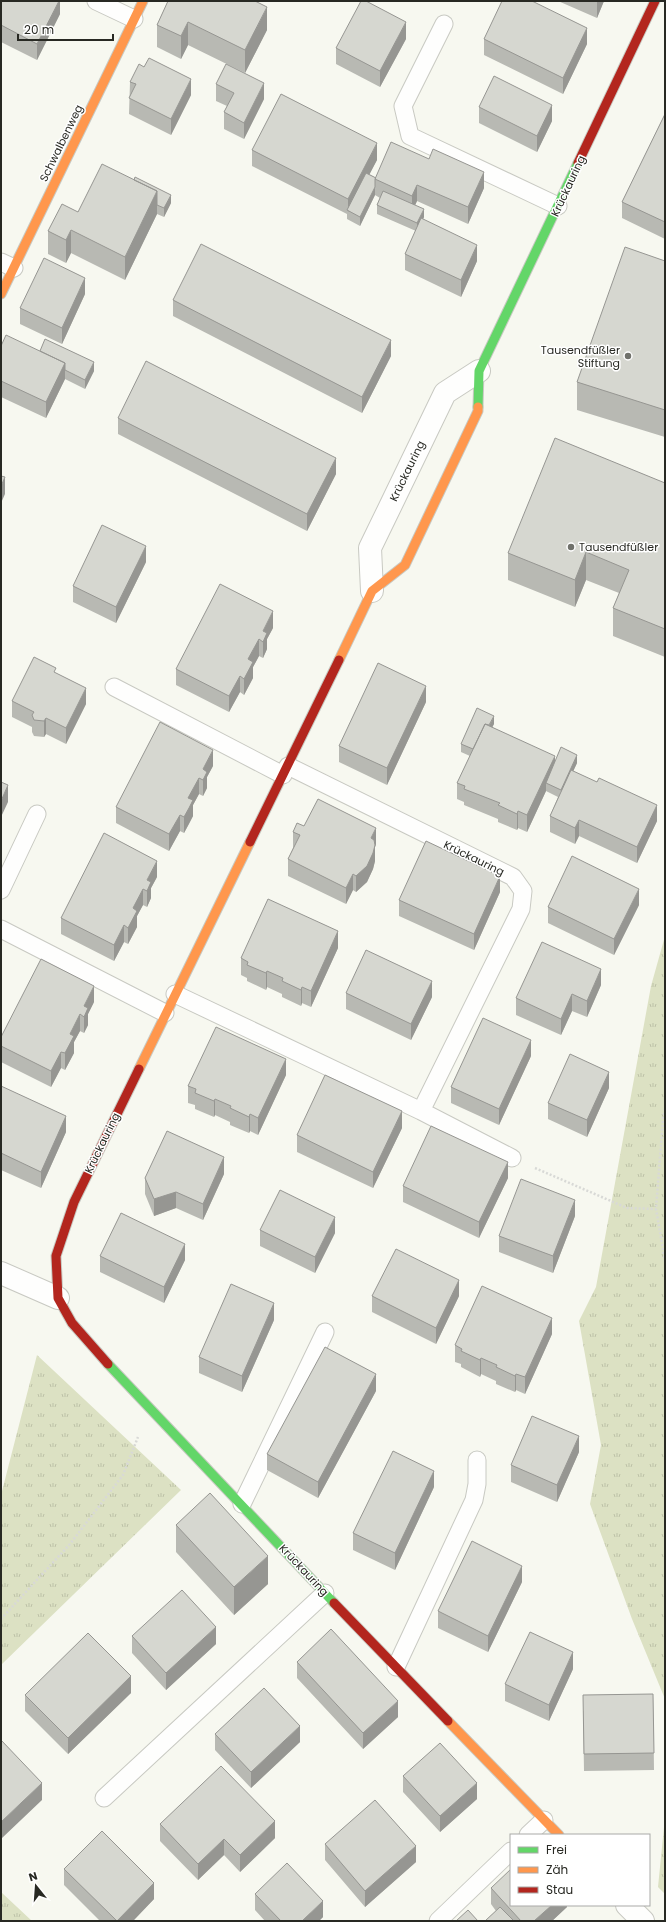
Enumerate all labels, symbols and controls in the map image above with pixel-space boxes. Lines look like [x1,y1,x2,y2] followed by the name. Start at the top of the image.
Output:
[18,16,113,42] scale bar
[24,21,54,38] text: 20 m
[35,102,87,184] street label: Schwalbenweg
[547,153,589,219] street label: Krückauring
[541,342,620,371] place label: Tausendfüßler Stiftung
[623,351,633,361] marker: Tausendfüßler Stiftung
[385,438,429,504] street label: Krückauring
[579,539,658,555] place label: Tausendfüßler
[566,542,576,552] marker: Tausendfüßler
[441,836,507,880] street label: Krückauring
[80,1110,124,1176] street label: Krückauring
[276,1540,332,1600] street label: Krückauring
[510,1834,650,1906] legend
[546,1841,567,1858] text: Frei
[546,1861,568,1878] text: Zäh
[16,1866,56,1906] north arrow
[27,1868,39,1885] text: N
[546,1881,573,1898] text: Stau

